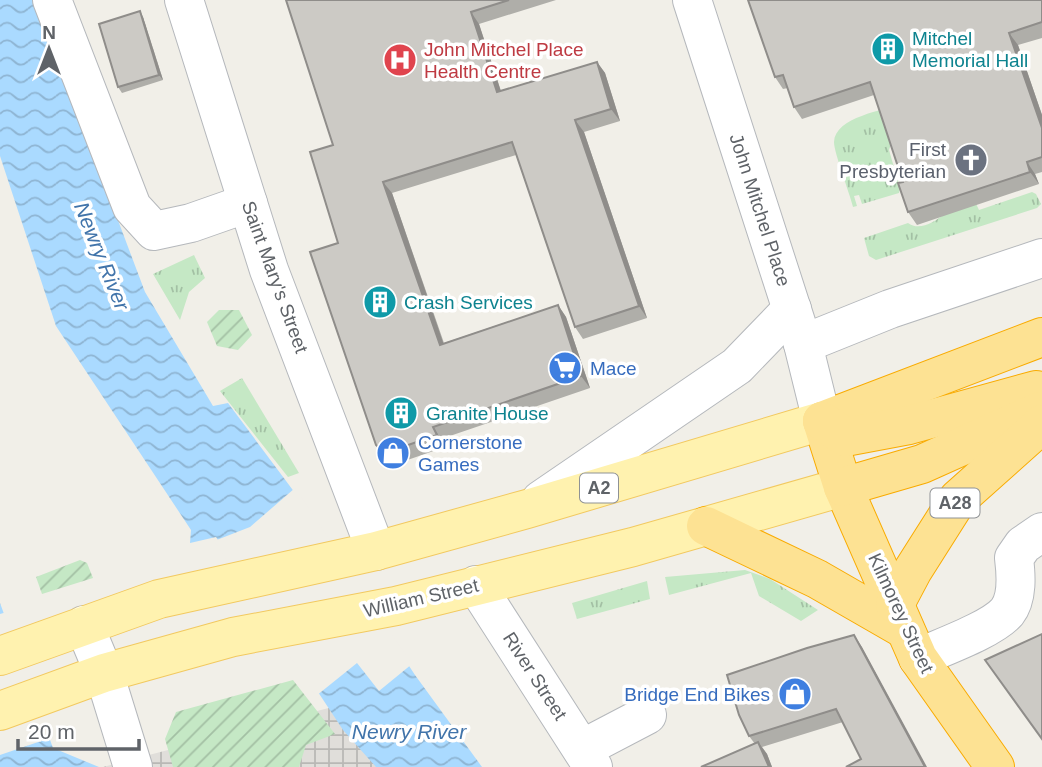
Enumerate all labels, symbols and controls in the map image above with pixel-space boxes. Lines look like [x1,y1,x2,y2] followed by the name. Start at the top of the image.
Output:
[14,14,84,84] north arrow
[42,22,56,43] text: N
[912,28,1028,71] place label: Mitchel Memorial Hall
[869,30,907,68] building icon: Mitchel Memorial Hall
[424,39,583,82] place label: John Mitchel Place Health Centre
[381,41,419,79] hospital icon: John Mitchel Place Health Centre
[725,131,795,289] street label: John Mitchel Place
[839,139,947,182] place label: First Presbyterian
[952,141,990,179] church icon: First Presbyterian
[238,198,312,356] street label: Saint Mary's Street
[70,199,134,314] water label: Newry River
[361,283,399,321] building icon: Crash Services
[404,292,533,313] place label: Crash Services
[546,349,584,387] supermarket icon: Mace
[590,358,636,379] place label: Mace
[382,394,420,432] building icon: Granite House
[426,403,549,424] place label: Granite House
[418,432,523,475] place label: Cornerstone Games
[374,434,412,472] shop icon: Cornerstone Games
[580,474,618,502] road number: A2
[930,489,979,518] road number: A28
[864,550,938,677] street label: Kilmorey Street
[362,574,481,621] street label: William Street
[499,628,572,724] street label: River Street
[776,675,814,713] shop icon: Bridge End Bikes
[624,684,770,705] place label: Bridge End Bikes
[18,708,138,752] scale bar
[28,720,75,743] text: 20 m
[352,720,467,743] water label: Newry River

